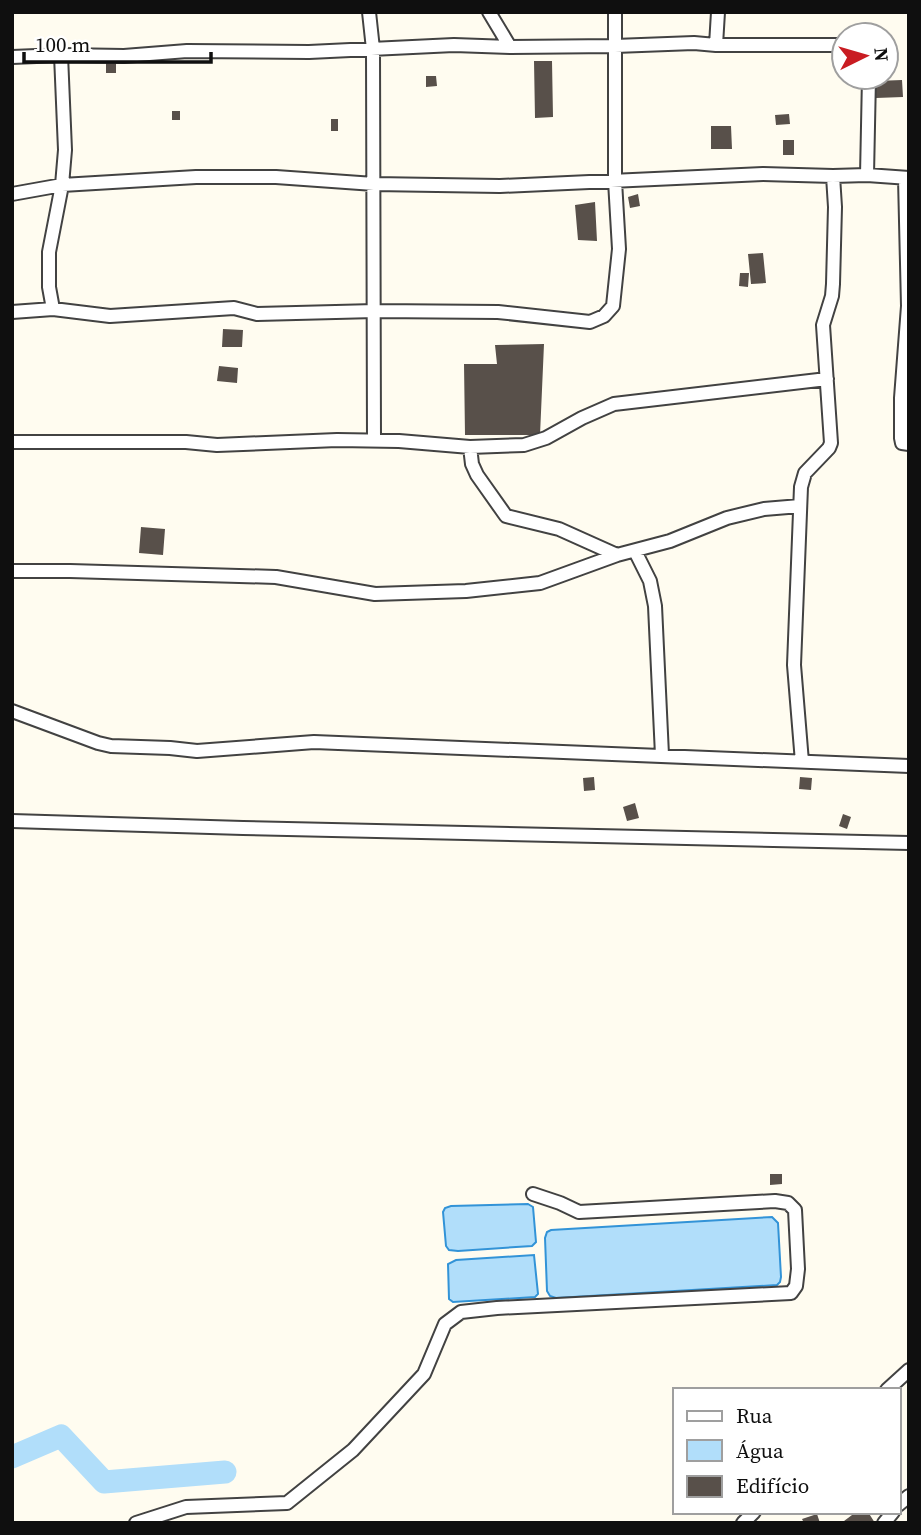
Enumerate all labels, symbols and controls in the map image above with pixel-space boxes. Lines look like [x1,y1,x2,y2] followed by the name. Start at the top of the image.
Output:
[24,21,212,65] scale bar
[830,21,900,91] north arrow
[35,30,90,59] text: 100 m
[868,46,896,63] text: N
[673,1388,900,1514] legend
[736,1401,773,1430] text: Rua
[736,1436,784,1465] text: Água
[736,1471,809,1500] text: Edifício

